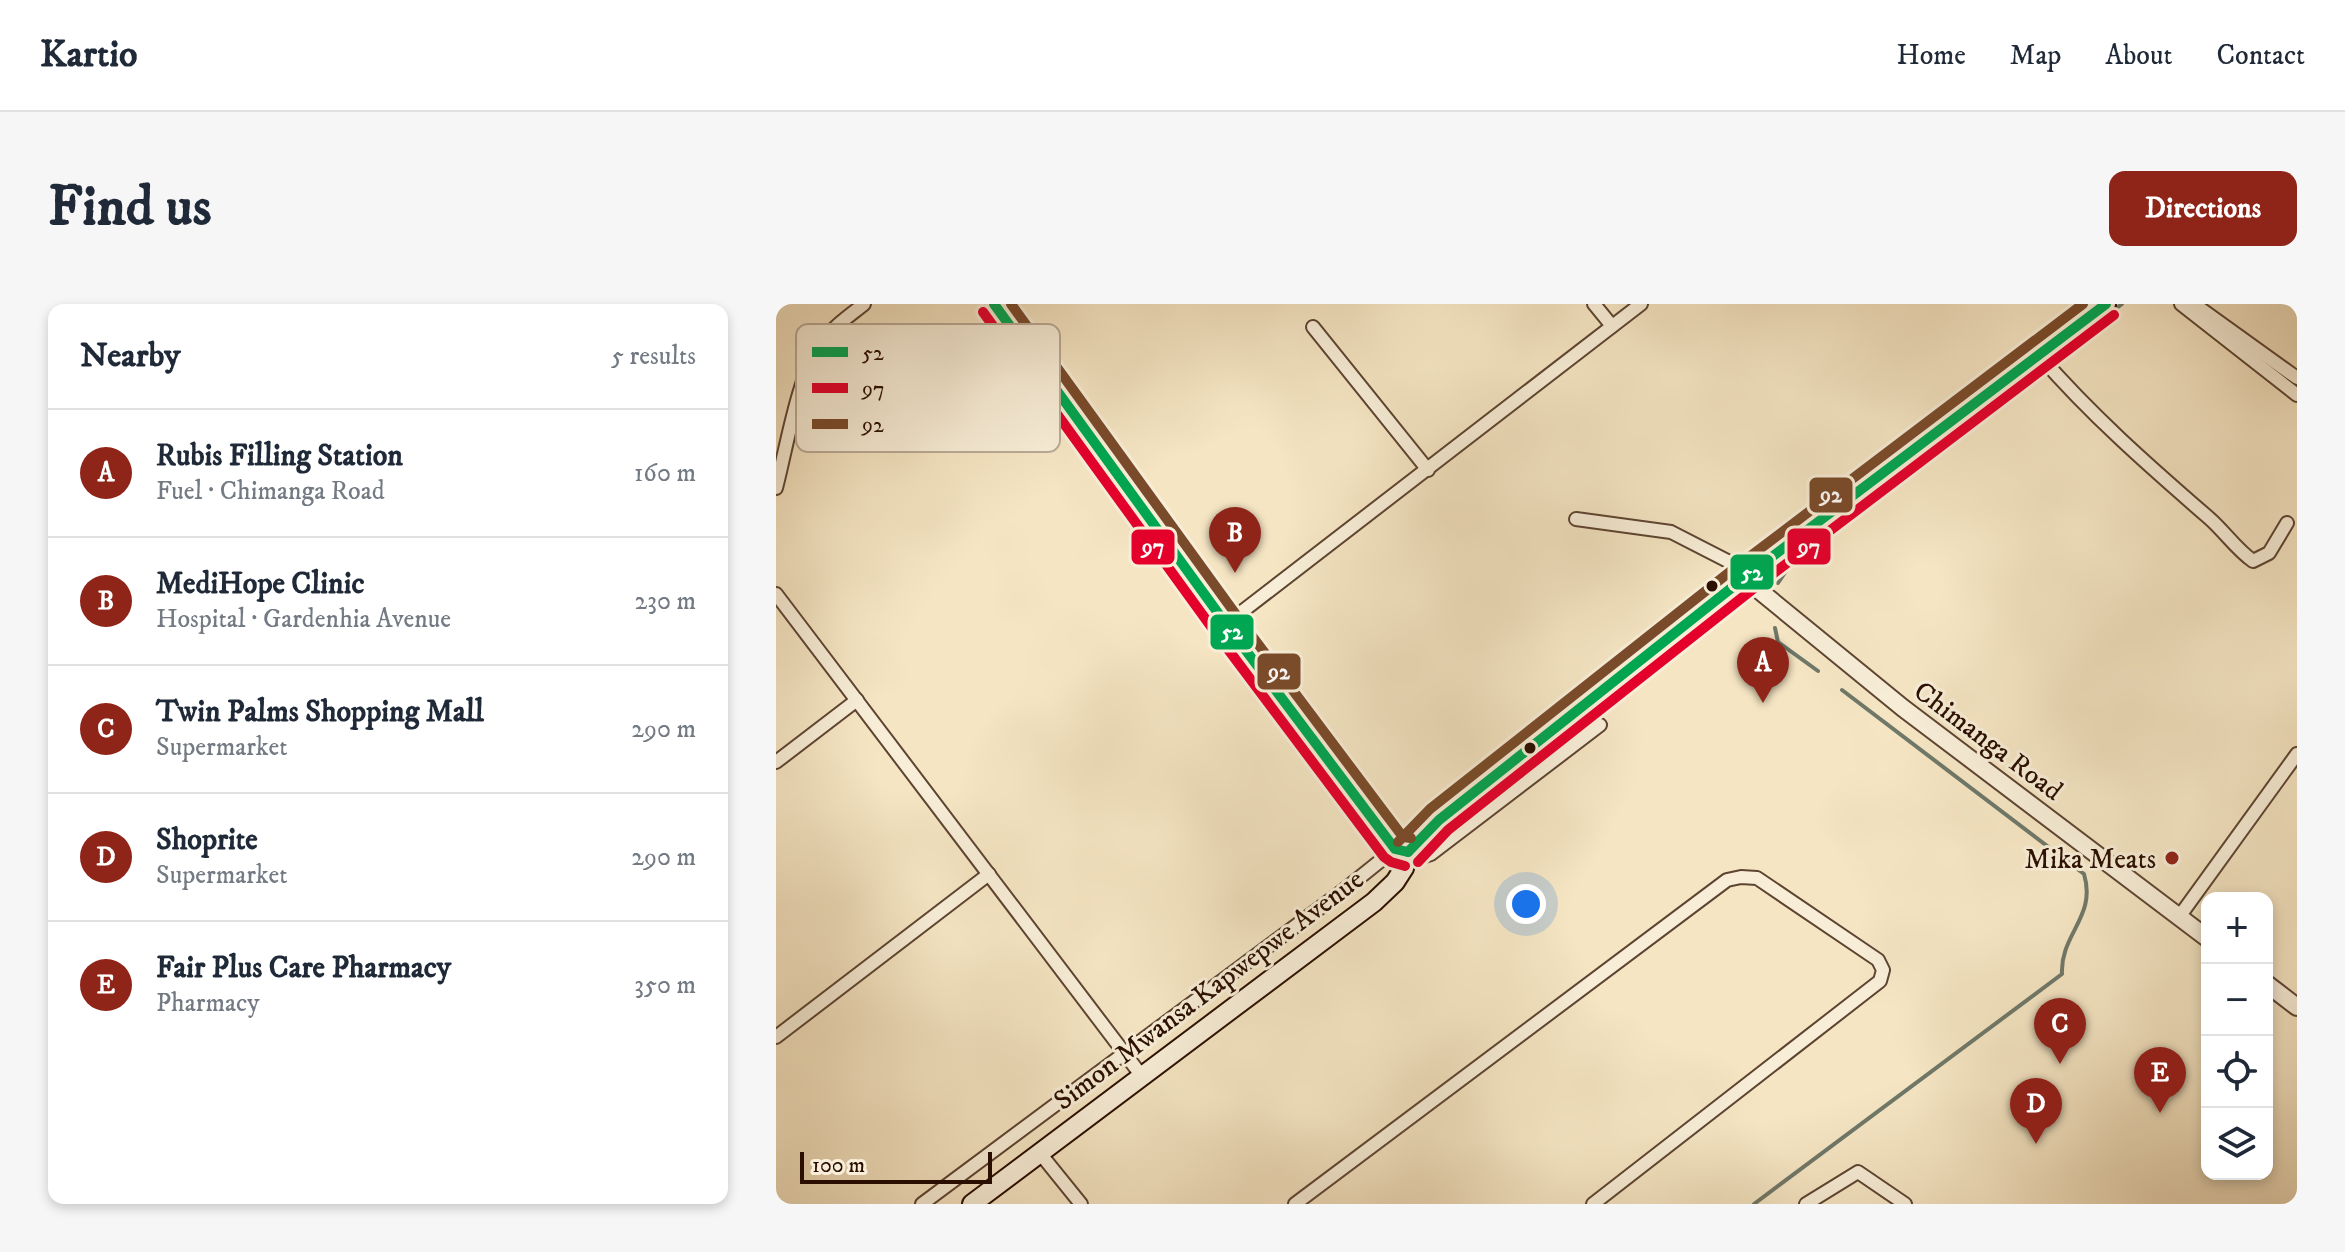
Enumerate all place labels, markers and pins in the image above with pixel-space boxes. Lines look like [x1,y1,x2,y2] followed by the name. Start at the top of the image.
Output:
[1209,507,1261,573] pin: B
[1704,578,1720,594] unlabelled marker
[1737,637,1789,703] pin: A
[1522,740,1538,756] unlabelled marker
[2024,842,2156,877] place label: Mika Meats
[2163,849,2181,867] marker: Mika Meats
[2034,998,2086,1064] pin: C
[2134,1047,2186,1113] pin: E
[2010,1078,2062,1144] pin: D

